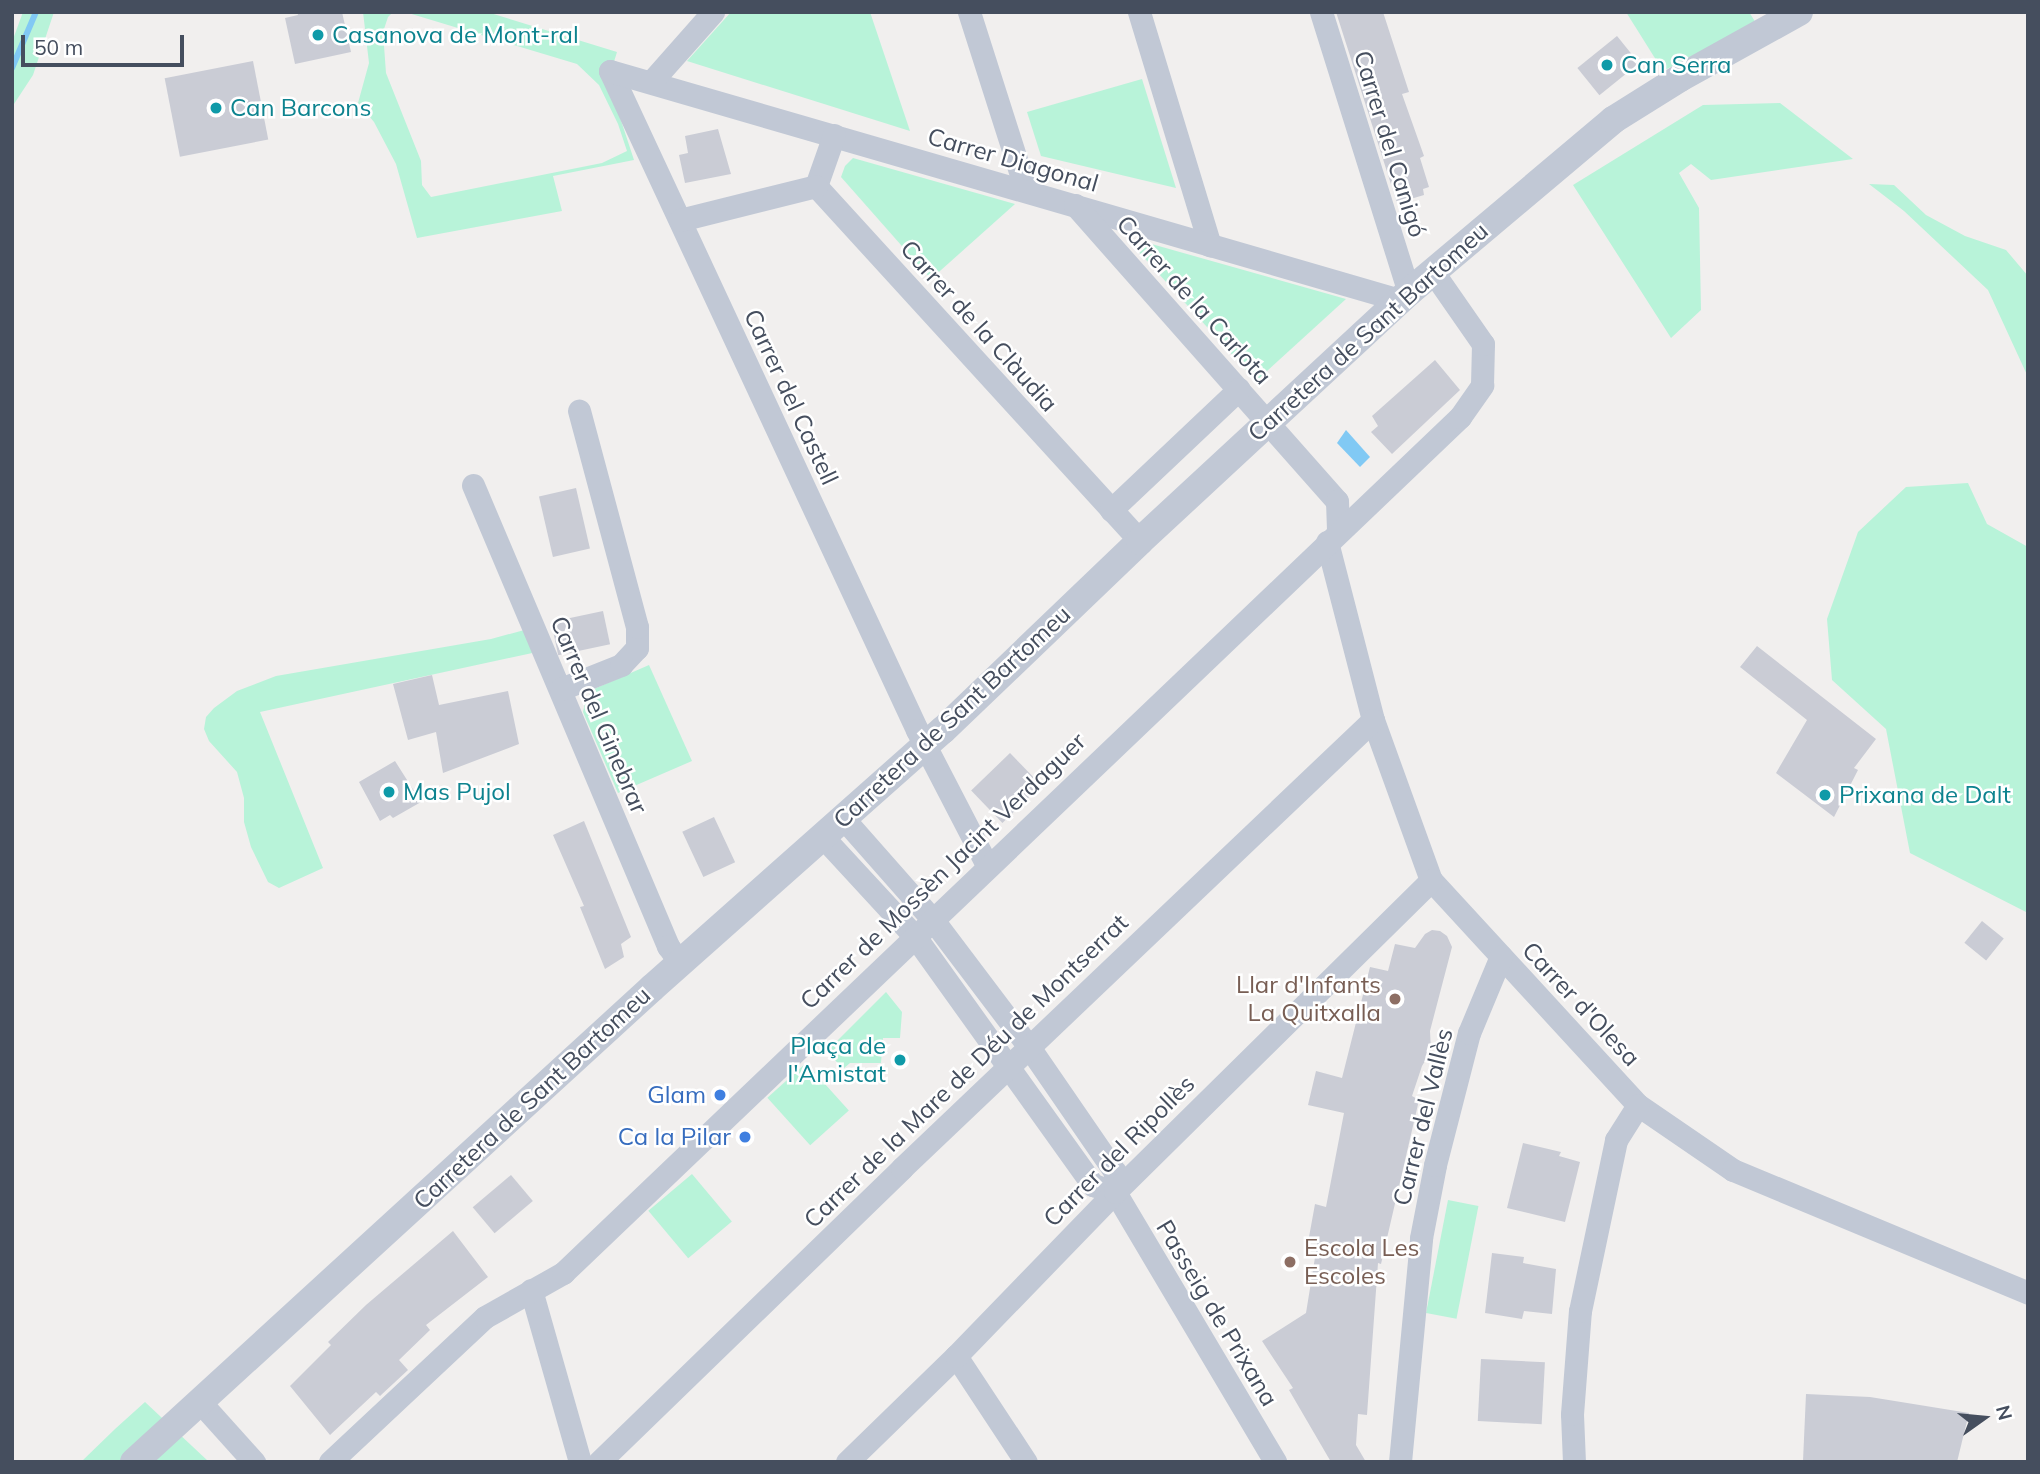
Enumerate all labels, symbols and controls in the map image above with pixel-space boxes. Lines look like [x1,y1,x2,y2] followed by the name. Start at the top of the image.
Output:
[24,21,187,65] scale bar
[332,21,579,49] place label: Casanova de Mont-ral
[310,27,326,43] marker: Casanova de Mont-ral
[34,34,83,60] text: 50 m
[1348,47,1432,241] street label: Carrer del Canigó
[1621,51,1731,79] place label: Can Serra
[1599,57,1615,73] marker: Can Serra
[230,94,371,122] place label: Can Barcons
[208,100,224,116] marker: Can Barcons
[924,122,1102,198] street label: Carrer Diagonal
[1111,210,1277,390] street label: Carrer de la Carlota
[1242,217,1494,447] street label: Carretera de Sant Bartomeu
[894,234,1064,418] street label: Carrer de la Clàudia
[738,305,844,489] street label: Carrer del Castell
[828,600,1076,834] street label: Carretera de Sant Bartomeu
[544,612,654,818] street label: Carrer del Ginebrar
[794,727,1092,1015] street label: Carrer de Mossèn Jacint Verdaguer
[403,778,511,806] place label: Mas Pujol
[1839,781,2011,809] place label: Prixana de Dalt
[381,784,397,800] marker: Mas Pujol
[1817,787,1833,803] marker: Prixana de Dalt
[798,908,1134,1234] street label: Carrer de la Mare de Déu de Montserrat
[1516,936,1646,1072] street label: Carrer d'Olesa
[1236,971,1381,1027] place label: Llar d'Infants La Quitxalla
[408,981,656,1215] street label: Carretera de Sant Bartomeu
[1387,991,1403,1007] marker: Llar d'Infants La Quitxalla
[1387,1026,1459,1208] street label: Carrer del Vallès
[788,1032,886,1088] place label: Plaça de l'Amistat
[892,1052,908,1068] marker: Plaça de l'Amistat
[1037,1069,1201,1233] street label: Carrer del Ripollès
[647,1081,706,1109] place label: Glam
[712,1087,728,1103] marker: Glam
[618,1123,731,1151] place label: Ca la Pilar
[737,1129,753,1145] marker: Ca la Pilar
[1150,1215,1284,1411] street label: Passeig de Prixana
[1304,1234,1419,1290] place label: Escola Les Escoles
[1282,1254,1298,1270] marker: Escola Les Escoles
[1949,1383,2019,1453] north arrow
[1991,1403,2018,1423] text: N

